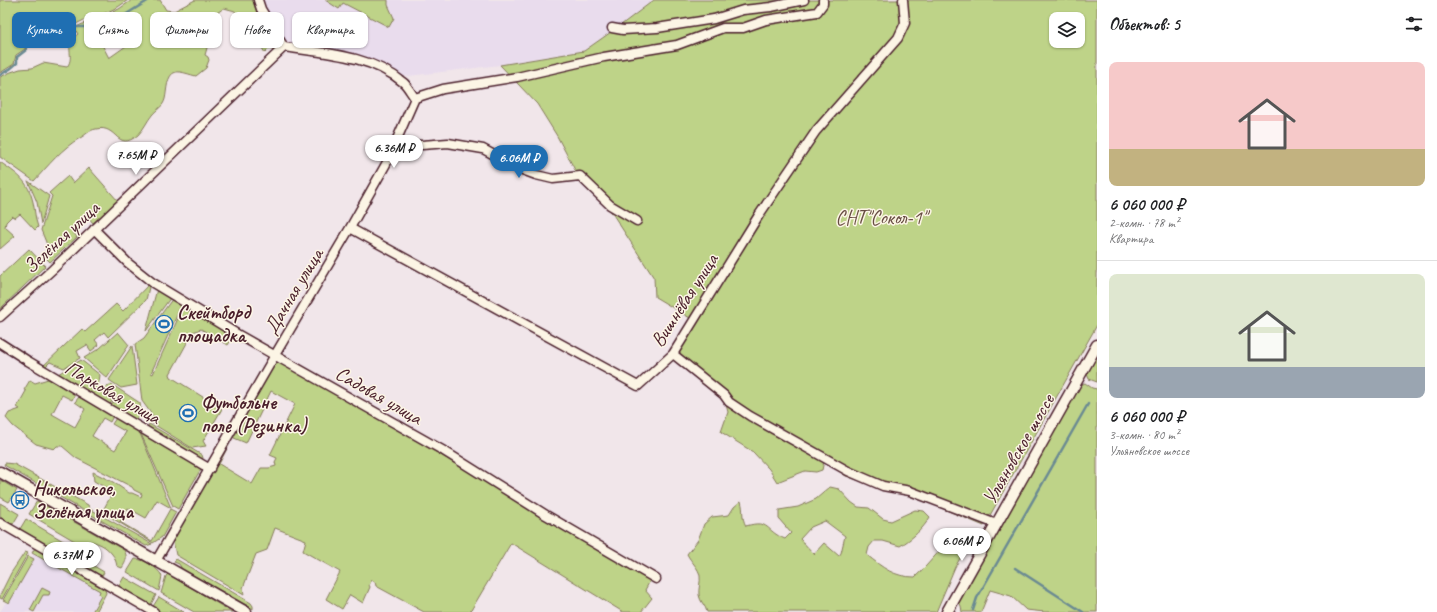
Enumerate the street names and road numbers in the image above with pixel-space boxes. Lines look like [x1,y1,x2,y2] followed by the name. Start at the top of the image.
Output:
[18,194,106,279] street label: Зелёная улица
[258,242,330,339] street label: Дачная улица
[645,247,725,352] street label: Вишнёвая улица
[60,355,166,431] street label: Парковая улица
[331,361,428,431] street label: Садовая улица
[977,388,1061,509] street label: Ульяновское шоссе

